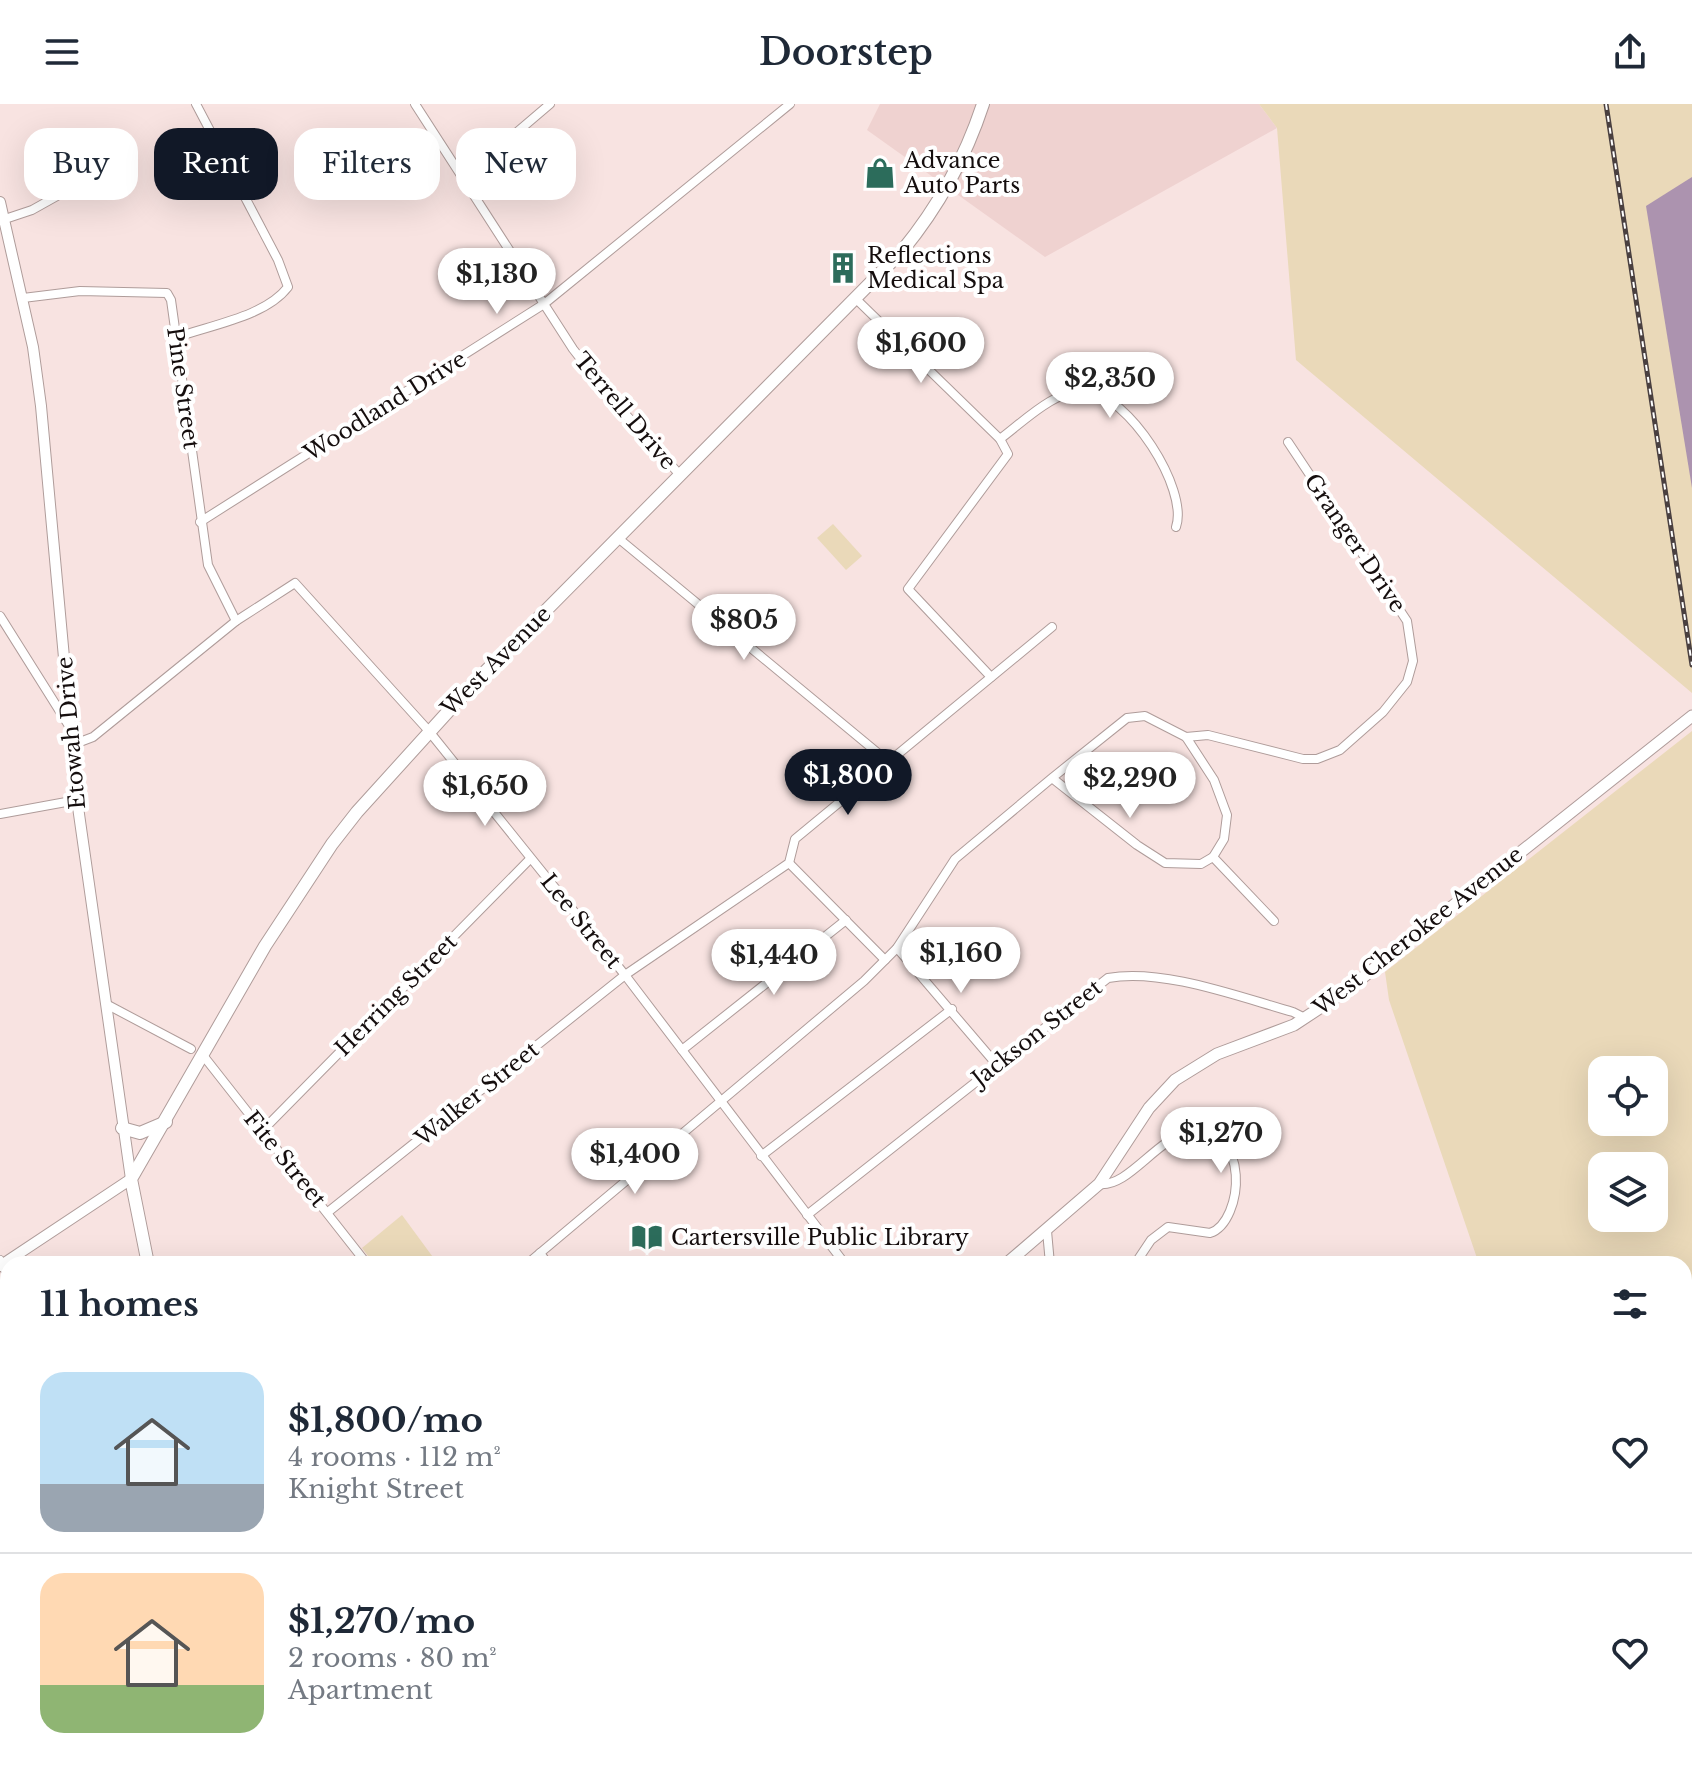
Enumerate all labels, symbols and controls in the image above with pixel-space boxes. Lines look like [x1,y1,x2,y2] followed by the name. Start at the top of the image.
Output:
[40,30,84,74] icon: menu
[759,30,933,75] text: Doorstep
[1608,30,1652,74] icon: share
[24,128,138,200] chip: Buy
[154,128,278,200] chip: Rent
[294,128,440,200] chip: Filters
[456,128,576,200] chip: New
[903,147,1020,199] place label: Advance Auto Parts
[863,156,897,190] shop icon: Advance Auto Parts
[867,242,1005,294] place label: Reflections Medical Spa
[432,248,562,316] pin: $1,130
[826,251,860,285] building icon: Reflections Medical Spa
[456,258,538,290] text: $1,130
[856,317,986,385] pin: $1,600
[161,325,205,451] street label: Pine Street
[875,327,967,359] text: $1,600
[298,345,471,467] street label: Woodland Drive
[568,347,682,475] street label: Terrell Drive
[1045,352,1175,420] pin: $2,350
[1064,362,1156,394] text: $2,350
[1299,468,1411,618] street label: Granger Drive
[697,594,791,662] pin: $805
[435,600,557,722] street label: West Avenue
[710,604,778,636] text: $805
[51,655,91,811] street label: Etowah Drive
[783,749,913,817] pin: $1,800
[1065,752,1195,820] pin: $2,290
[803,759,893,791] text: $1,800
[420,760,550,828] pin: $1,650
[1083,762,1177,794] text: $2,290
[441,770,529,802] text: $1,650
[1307,841,1528,1022] street label: West Cherokee Avenue
[535,868,628,974] street label: Lee Street
[896,927,1026,995] pin: $1,160
[329,928,463,1062] street label: Herring Street
[709,929,839,997] pin: $1,440
[919,937,1003,969] text: $1,160
[729,939,819,971] text: $1,440
[964,973,1108,1094] street label: Jackson Street
[409,1036,545,1153] street label: Walker Street
[1588,1056,1668,1232] map controls
[1588,1056,1668,1136] button: locate
[238,1106,332,1213] street label: Fite Street
[1156,1107,1286,1175] pin: $1,270
[1179,1117,1263,1149] text: $1,270
[570,1128,700,1196] pin: $1,400
[589,1138,681,1170] text: $1,400
[1588,1152,1668,1232] button: layers
[630,1220,664,1254] library icon: Cartersville Public Library
[671,1224,969,1251] place label: Cartersville Public Library
[1608,1282,1652,1326] icon: filters
[40,1283,199,1325] text: 11 homes
[288,1399,483,1441] text: $1,800/mo
[104,1404,200,1500] icon: home
[1608,1430,1652,1474] icon: heart
[288,1441,501,1473] text: 4 rooms · 112 m²
[288,1473,464,1505] text: Knight Street
[288,1600,475,1642] text: $1,270/mo
[104,1605,200,1701] icon: home
[1608,1631,1652,1675] icon: heart
[288,1642,497,1674] text: 2 rooms · 80 m²
[288,1674,433,1706] text: Apartment

